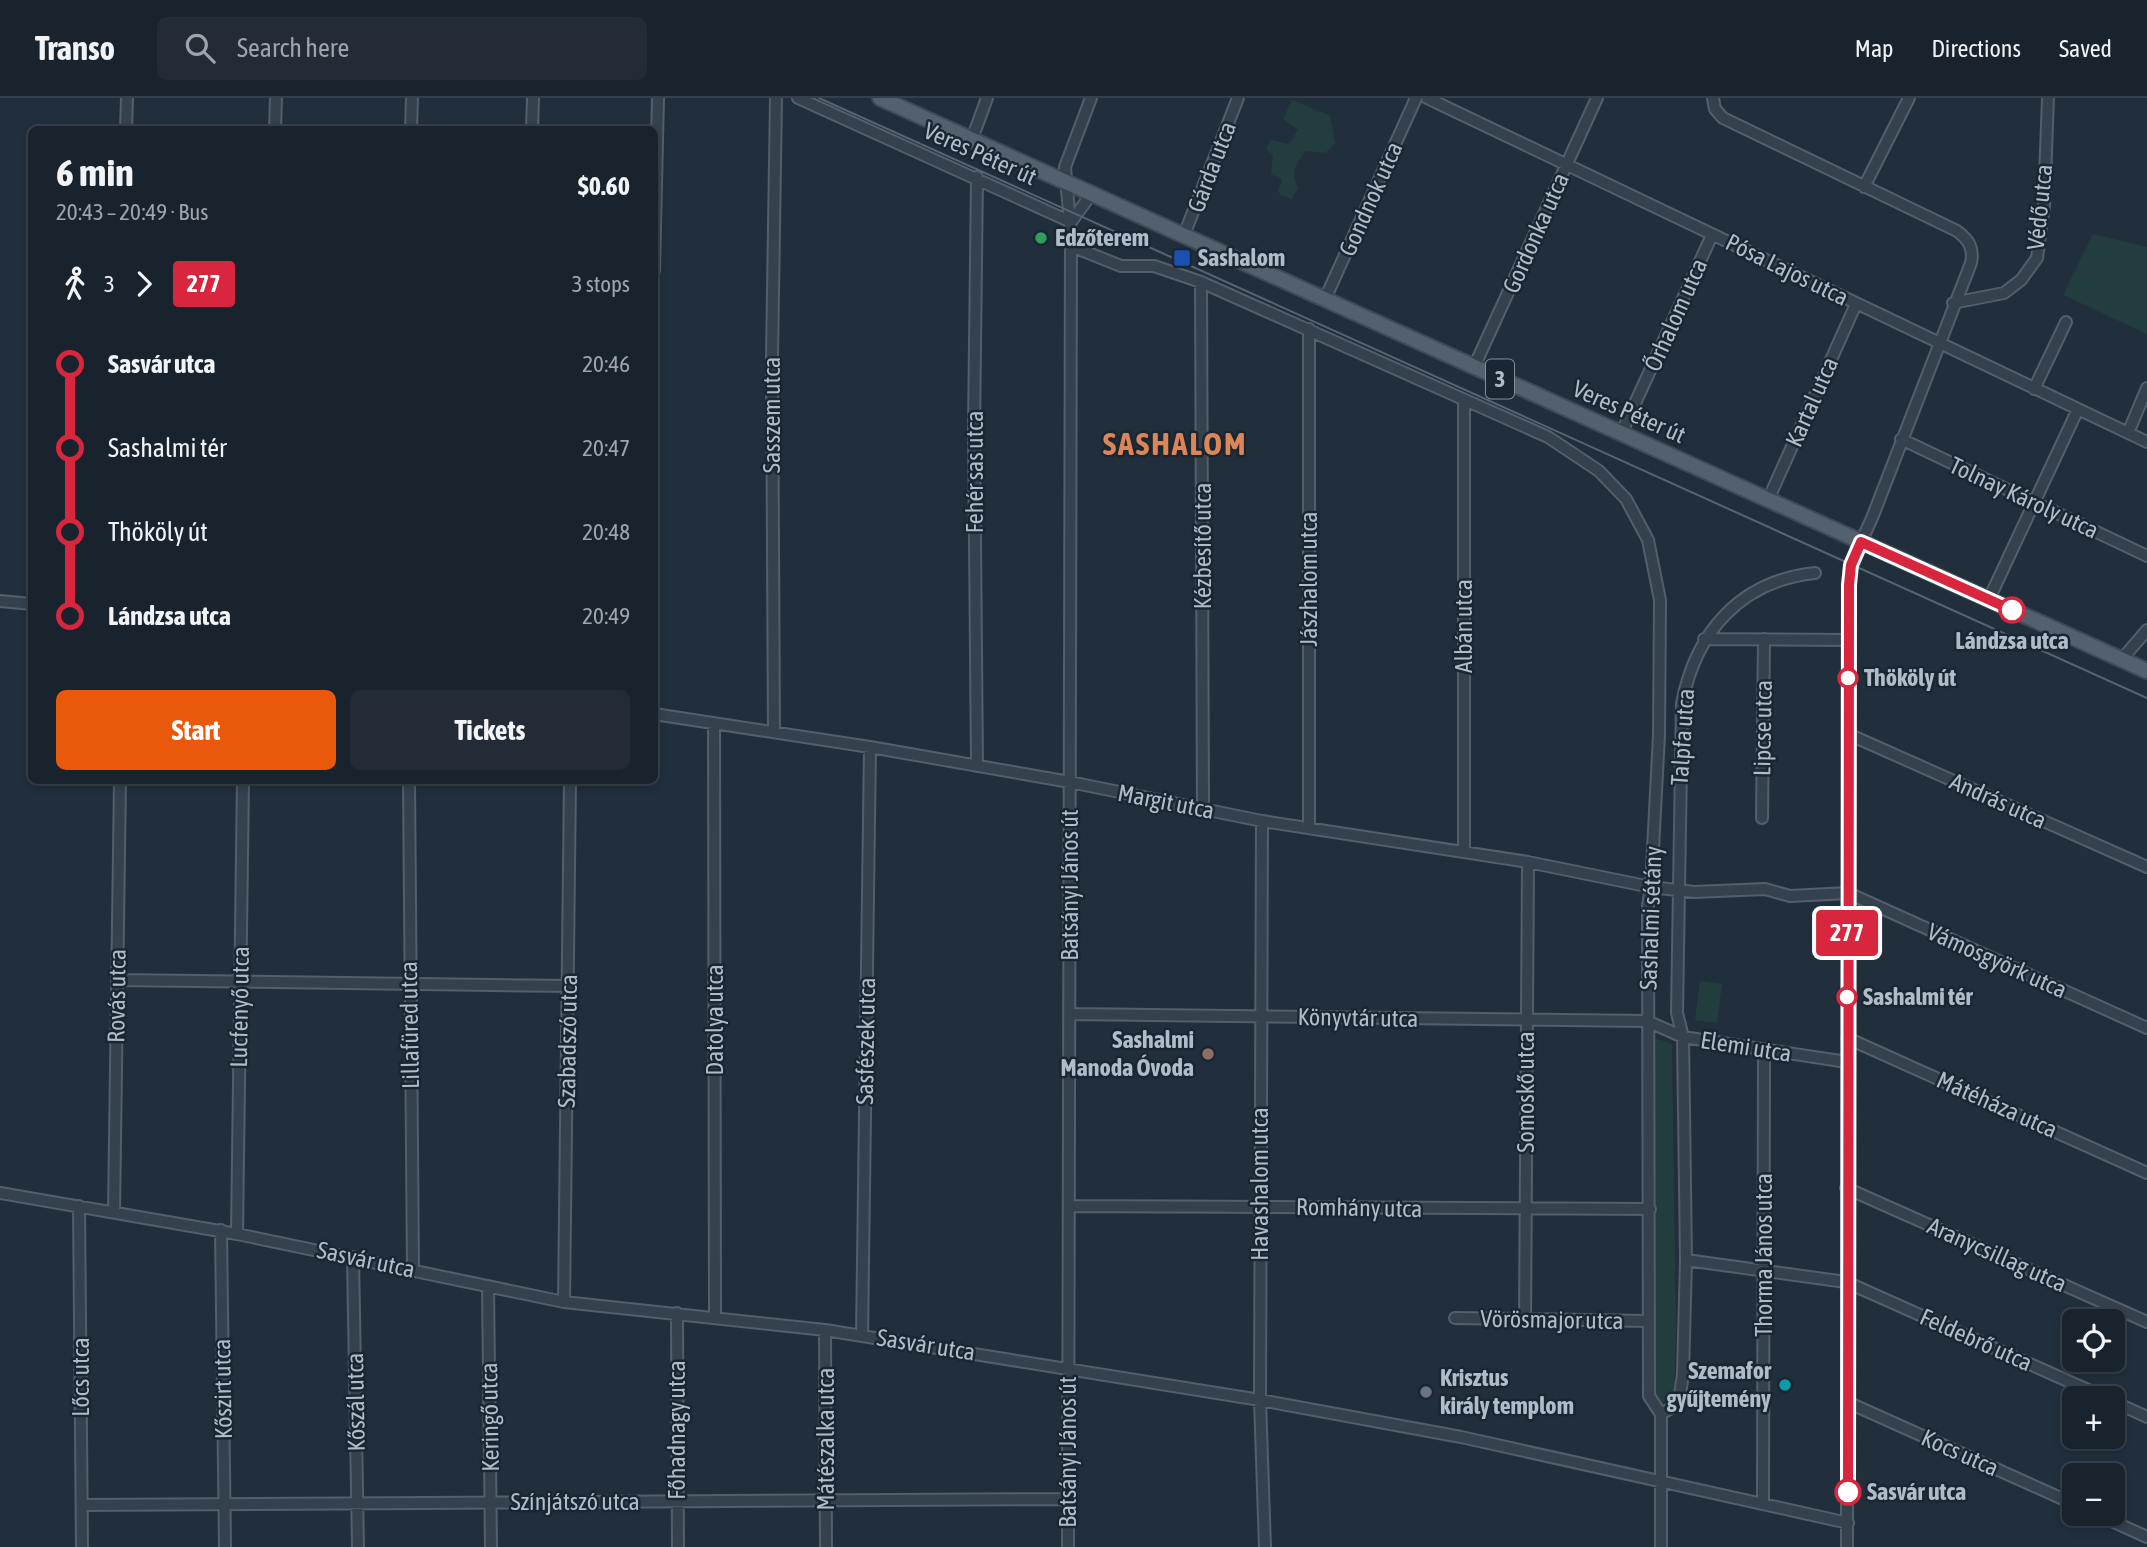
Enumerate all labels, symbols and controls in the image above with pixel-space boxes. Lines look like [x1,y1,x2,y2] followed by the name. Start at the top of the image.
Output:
[157,17,647,80] search box
[35,29,115,67] text: Transo
[181,29,219,67] icon: search
[237,33,349,63] text: Search here
[1855,35,1893,62] text: Map
[1931,35,2021,62] text: Directions
[2059,35,2112,62] text: Saved
[920,117,1041,190] street label: Veres Péter út
[1182,118,1241,216] street label: Gárda utca
[1333,138,1408,260] street label: Gondnok utca
[56,151,134,194] text: 6 min
[2022,163,2057,251] street label: Védő utca
[1497,169,1574,297] street label: Gordonka utca
[578,171,630,201] text: $0.60
[56,199,208,225] text: 20:43 – 20:49 · Bus
[1055,224,1149,251] place label: Edzőterem
[1722,228,1853,311] street label: Pósa Lajos utca
[1033,230,1049,246] marker: Edzőterem
[1198,244,1285,271] place label: Sashalom
[1172,248,1192,268] marker: Sashalom
[1639,254,1712,375] street label: Őrhalom utca
[56,265,94,303] icon: walk
[125,265,163,303] icon: forward
[187,270,221,297] text: 277
[104,271,115,297] text: 3
[572,271,630,297] text: 3 stops
[108,349,215,379] text: Sasvár utca
[582,351,630,377] text: 20:46
[1780,353,1843,451] street label: Kartal utca
[758,357,785,473] street label: Sasszem utca
[1486,360,1514,398] road number: 3
[1569,375,1690,448] street label: Veres Péter út
[961,411,988,533] street label: Fehér sas utca
[1103,425,1247,462] district label: SASHALOM
[108,433,227,463] text: Sashalmi tér
[582,435,630,461] text: 20:47
[1945,451,2103,544] street label: Tolnay Károly utca
[1189,483,1216,609] street label: Kézbesítő utca
[1295,511,1322,647] street label: Jászhalom utca
[108,517,208,547] text: Thököly út
[582,519,630,545] text: 20:48
[1450,579,1477,673] street label: Albán utca
[1999,597,2025,623] marker: Lándzsa utca
[108,601,231,631] text: Lándzsa utca
[582,603,630,629] text: 20:49
[1955,627,2069,654] place label: Lándzsa utca
[1864,664,1956,691] place label: Thököly út
[1838,668,1858,688] marker: Thököly út
[1748,680,1777,776] street label: Lipcse utca
[1666,688,1699,786] street label: Talpfa utca
[56,690,336,770] button: Start
[350,690,630,770] button: Tickets
[1946,767,2051,834] street label: András utca
[1115,779,1217,824] street label: Margit utca
[1056,809,1083,961] street label: Batsányi János út
[1634,845,1667,990] street label: Sashalmi sétány
[1807,910,1887,956] line badge: 277
[1923,918,2071,1003] street label: Vámosgyörk utca
[1830,919,1864,946] text: 277
[225,946,254,1068] street label: Lucfenyő utca
[102,949,131,1043] street label: Rovás utca
[395,961,424,1089] street label: Lillafüred utca
[701,964,728,1076] street label: Datolya utca
[553,974,582,1108] street label: Szabadszó utca
[851,977,880,1105] street label: Sasfészek utca
[1863,983,1974,1010] place label: Sashalmi tér
[1837,987,1857,1007] marker: Sashalmi tér
[1297,1003,1419,1032] street label: Könyvtár utca
[1061,1026,1194,1081] place label: Sashalmi Manoda Óvoda
[1699,1026,1793,1067] street label: Elemi utca
[1512,1031,1539,1153] street label: Somoskő utca
[1200,1046,1216,1062] marker: Sashalmi Manoda Óvoda
[1933,1066,2062,1143] street label: Mátéháza utca
[1246,1107,1273,1261] street label: Havashalom utca
[1750,1173,1777,1337] street label: Thorma János utca
[1296,1193,1422,1222] street label: Romhány utca
[1923,1212,2071,1297] street label: Aranycsillag utca
[315,1236,417,1283] street label: Sasvár utca
[1916,1303,2036,1376] street label: Feldebrő utca
[1480,1305,1624,1334] street label: Vörösmajor utca
[2062,1309,2125,1526] map controls
[2062,1309,2125,1372] button: locate
[875,1323,977,1366] street label: Sasvár utca
[67,1337,94,1417] street label: Lőcs utca
[208,1339,237,1440] street label: Kőszirt utca
[341,1352,370,1452] street label: Kőszál utca
[1666,1357,1772,1412] place label: Szemafor gyűjtemény
[663,1360,690,1500] street label: Főhadnagy utca
[475,1362,504,1472] street label: Keringő utca
[1440,1364,1574,1419] place label: Krisztus király templom
[812,1368,839,1510] street label: Mátészalka utca
[1054,1376,1081,1528] street label: Batsányi János út
[1777,1377,1793,1393] marker: Szemafor gyűjtemény
[1418,1384,1434,1400] marker: Krisztus király templom
[2062,1386,2125,1449] button: +
[1917,1424,2003,1481] street label: Kocs utca
[2062,1463,2125,1526] button: −
[1867,1478,1966,1505] place label: Sasvár utca
[1835,1479,1861,1505] marker: Sasvár utca
[510,1488,640,1515] street label: Színjátszó utca

